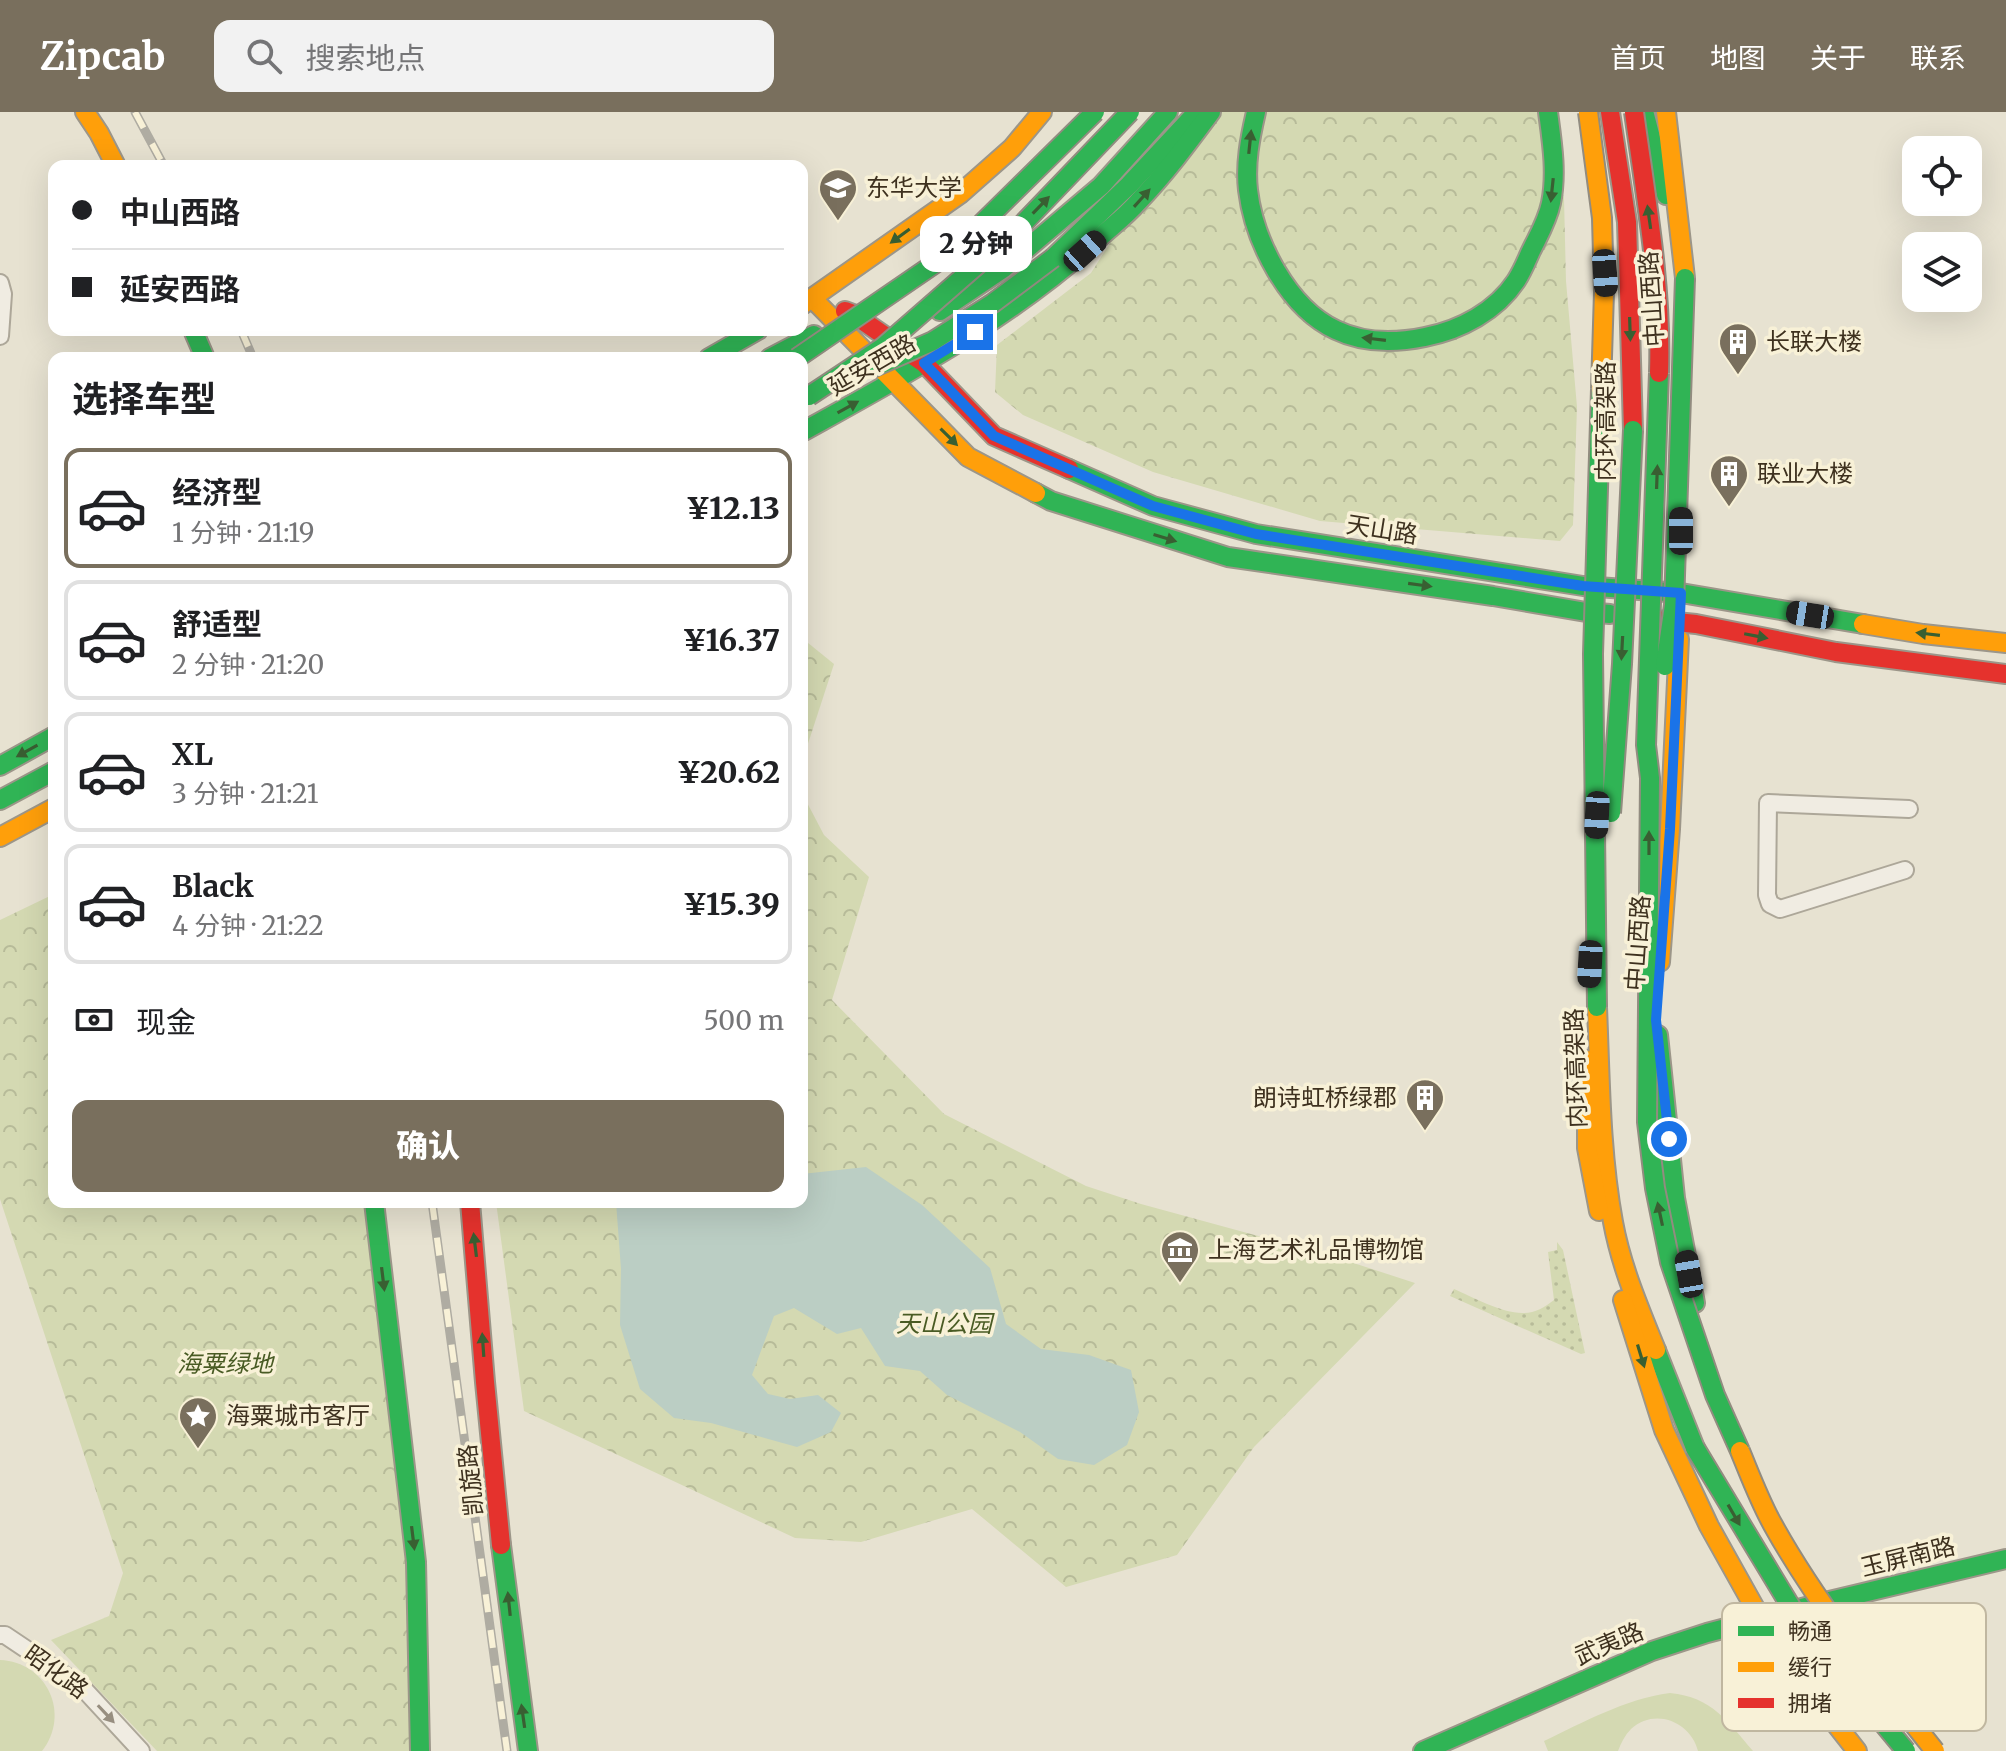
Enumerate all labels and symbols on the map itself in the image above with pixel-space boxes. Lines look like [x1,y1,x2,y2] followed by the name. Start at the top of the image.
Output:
[1243,130,1256,155] one-way arrow
[817,167,859,222] school or university icon: 东华大学
[866,172,962,203] place label: 东华大学
[1545,178,1558,203] one-way arrow
[1132,189,1150,208] one-way arrow
[1031,196,1050,215] one-way arrow
[1642,204,1655,229] one-way arrow
[919,216,1031,272] callout: 2 分钟
[1059,226,1111,276] car
[890,228,910,244] one-way arrow
[1591,248,1619,298] car
[1633,250,1670,348] street label: 中山西路
[957,314,993,350] route end
[1623,317,1636,342] one-way arrow
[1717,321,1759,376] building icon: 长联大楼
[1766,326,1862,357] place label: 长联大楼
[822,327,921,402] street label: 延安西路
[1362,333,1387,346] one-way arrow
[1590,361,1621,481] street label: 内环高架路
[836,400,859,414] one-way arrow
[939,427,957,446] one-way arrow
[1708,453,1750,508] building icon: 联业大楼
[1757,458,1853,489] place label: 联业大楼
[1650,464,1663,489] one-way arrow
[1669,507,1693,555] car
[1344,509,1420,550] street label: 天山路
[1154,532,1178,544] one-way arrow
[1408,579,1433,592] one-way arrow
[1784,599,1836,631] car
[1916,628,1941,641] one-way arrow
[1744,630,1769,643] one-way arrow
[1616,636,1629,661] one-way arrow
[16,744,38,758] one-way arrow
[1584,790,1610,840] car
[1643,830,1656,855] one-way arrow
[1619,894,1656,992] street label: 中山西路
[1577,939,1603,989] car
[1558,1008,1593,1129] street label: 内环高架路
[1404,1077,1446,1132] building icon: 朗诗虹桥绿郡
[1253,1082,1397,1113] place label: 朗诗虹桥绿郡
[1651,1121,1687,1157] route start
[1653,1202,1666,1227] one-way arrow
[1159,1229,1201,1284] museum icon: 上海艺术礼品博物馆
[468,1232,481,1257] one-way arrow
[1208,1234,1424,1265] place label: 上海艺术礼品博物馆
[1673,1248,1705,1300] car
[376,1267,389,1292] one-way arrow
[896,1308,995,1339] park label: 天山公园
[476,1332,489,1357] one-way arrow
[1635,1344,1648,1368] one-way arrow
[177,1348,276,1379] park label: 海粟绿地
[177,1395,219,1450] place icon: 海粟城市客厅
[226,1400,370,1431] place label: 海粟城市客厅
[451,1443,490,1517] street label: 凯旋路
[1727,1504,1741,1527] one-way arrow
[407,1526,420,1551] one-way arrow
[1858,1530,1958,1583] street label: 玉屏南路
[502,1591,515,1616] one-way arrow
[1722,1603,1986,1731] legend
[1570,1615,1648,1672] street label: 武夷路
[1788,1617,1832,1645] text: 畅通
[18,1638,95,1705] street label: 昭化路
[1788,1653,1832,1681] text: 缓行
[1788,1689,1832,1717] text: 拥堵
[516,1703,529,1728] one-way arrow
[97,1704,115,1723] one-way arrow

